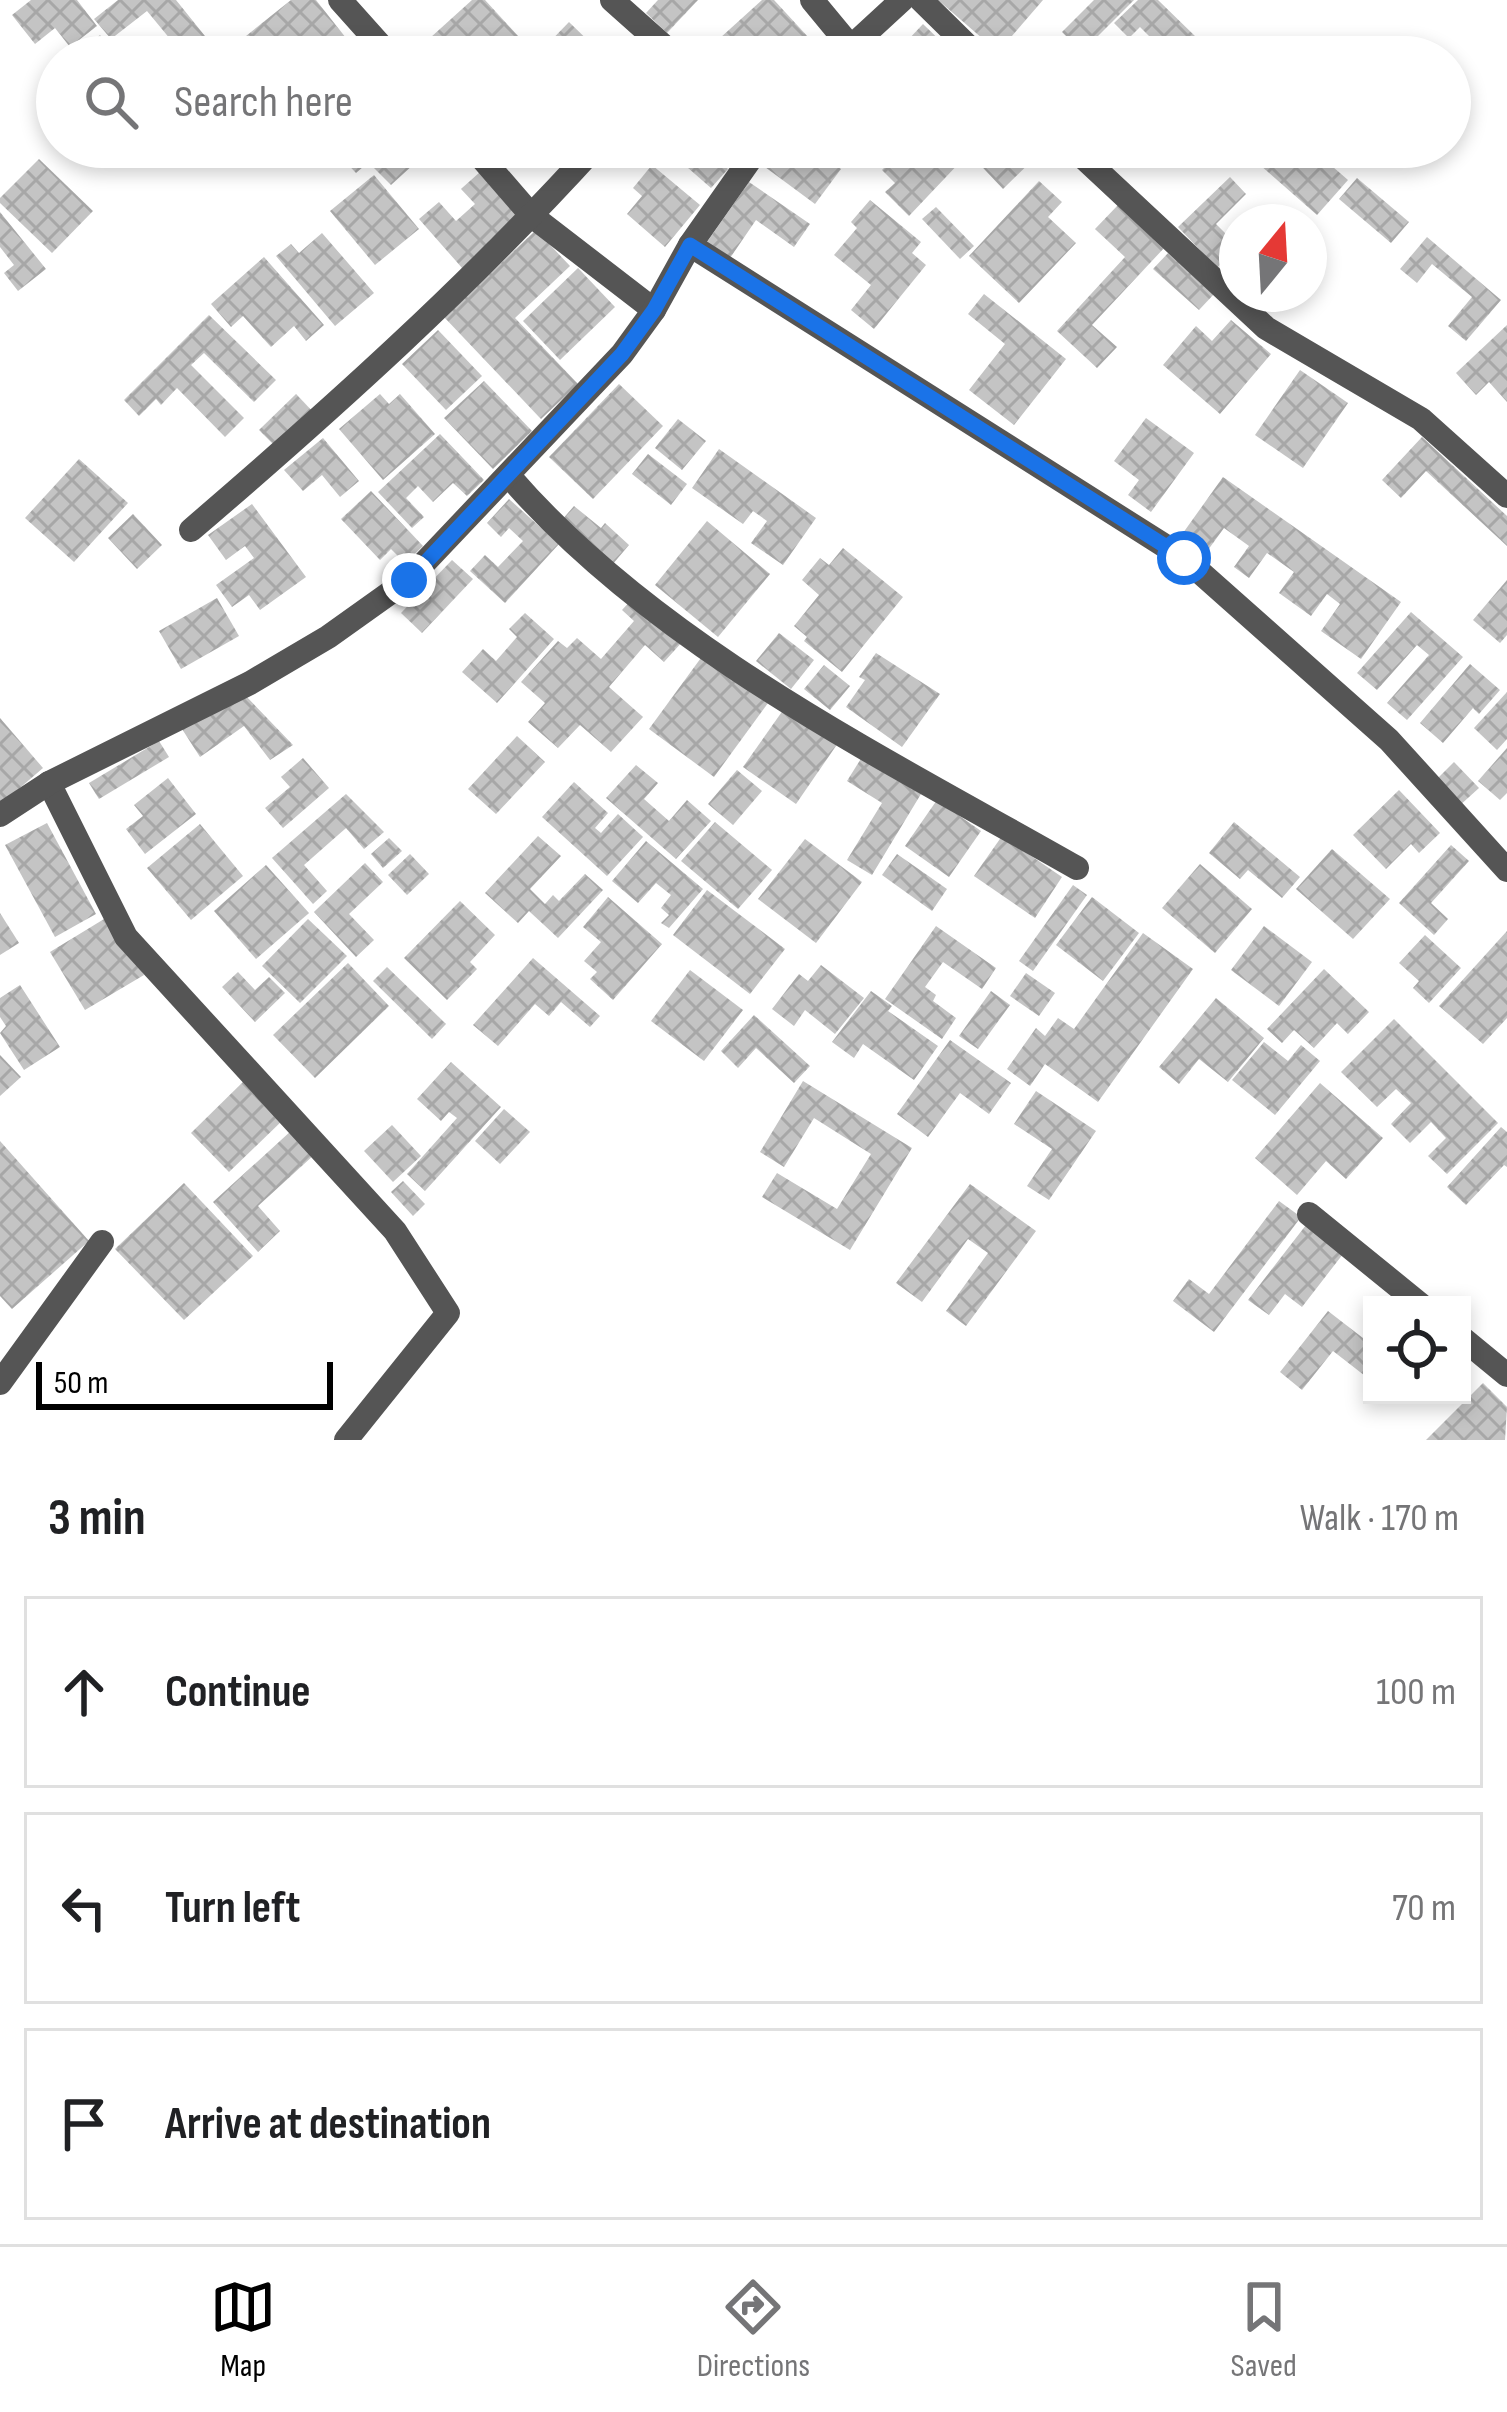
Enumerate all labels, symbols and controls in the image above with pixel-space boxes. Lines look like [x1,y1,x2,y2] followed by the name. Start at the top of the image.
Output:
[36,36,1471,168] search box
[78,69,144,135] icon: search
[174,75,353,130] text: Search here
[1219,204,1327,312] north arrow
[1157,531,1211,585] route start
[382,553,436,607] route end
[1363,1296,1471,1404] map controls
[1363,1296,1471,1404] button: locate
[36,1356,333,1409] scale bar
[54,1363,108,1403] text: 50 m
[48,1488,146,1549] text: 3 min
[1300,1495,1459,1542] text: Walk · 170 m
[51,1659,117,1725] icon: ahead
[165,1665,311,1720] text: Continue
[1376,1669,1456,1716] text: 100 m
[51,1875,117,1941] icon: left
[165,1881,300,1936] text: Turn left
[1392,1885,1456,1932] text: 70 m
[51,2091,117,2157] icon: arrive
[165,2097,491,2152] text: Arrive at destination
[210,2274,276,2386] tab: Map
[697,2274,810,2386] tab: Directions
[1231,2274,1297,2386] tab: Saved

